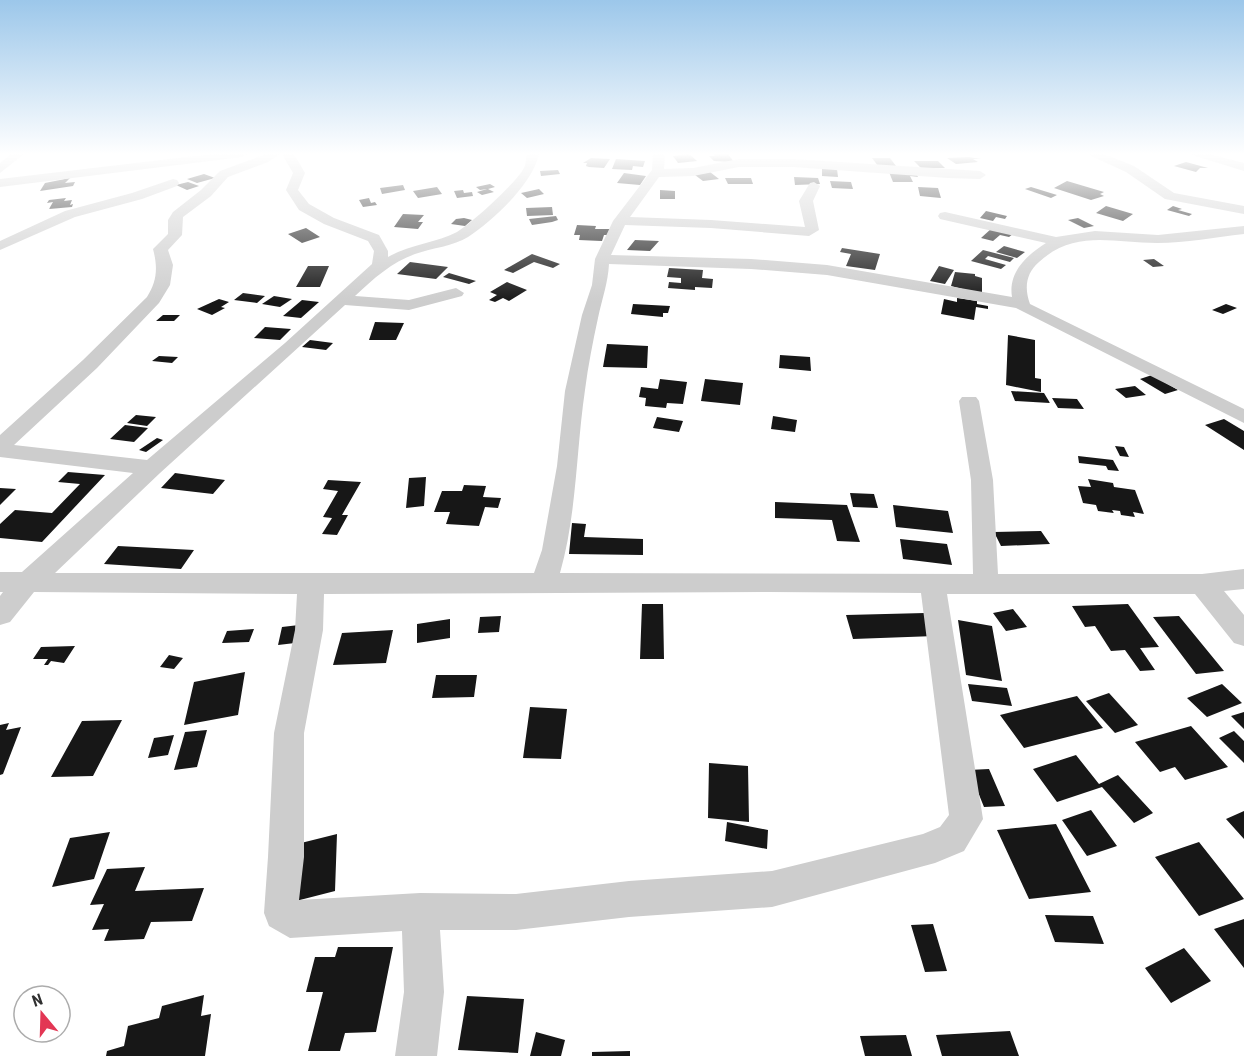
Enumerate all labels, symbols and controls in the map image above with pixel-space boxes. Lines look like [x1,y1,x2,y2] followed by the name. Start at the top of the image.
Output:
[12,984,72,1044] north arrow
[30,990,45,1011] text: N

